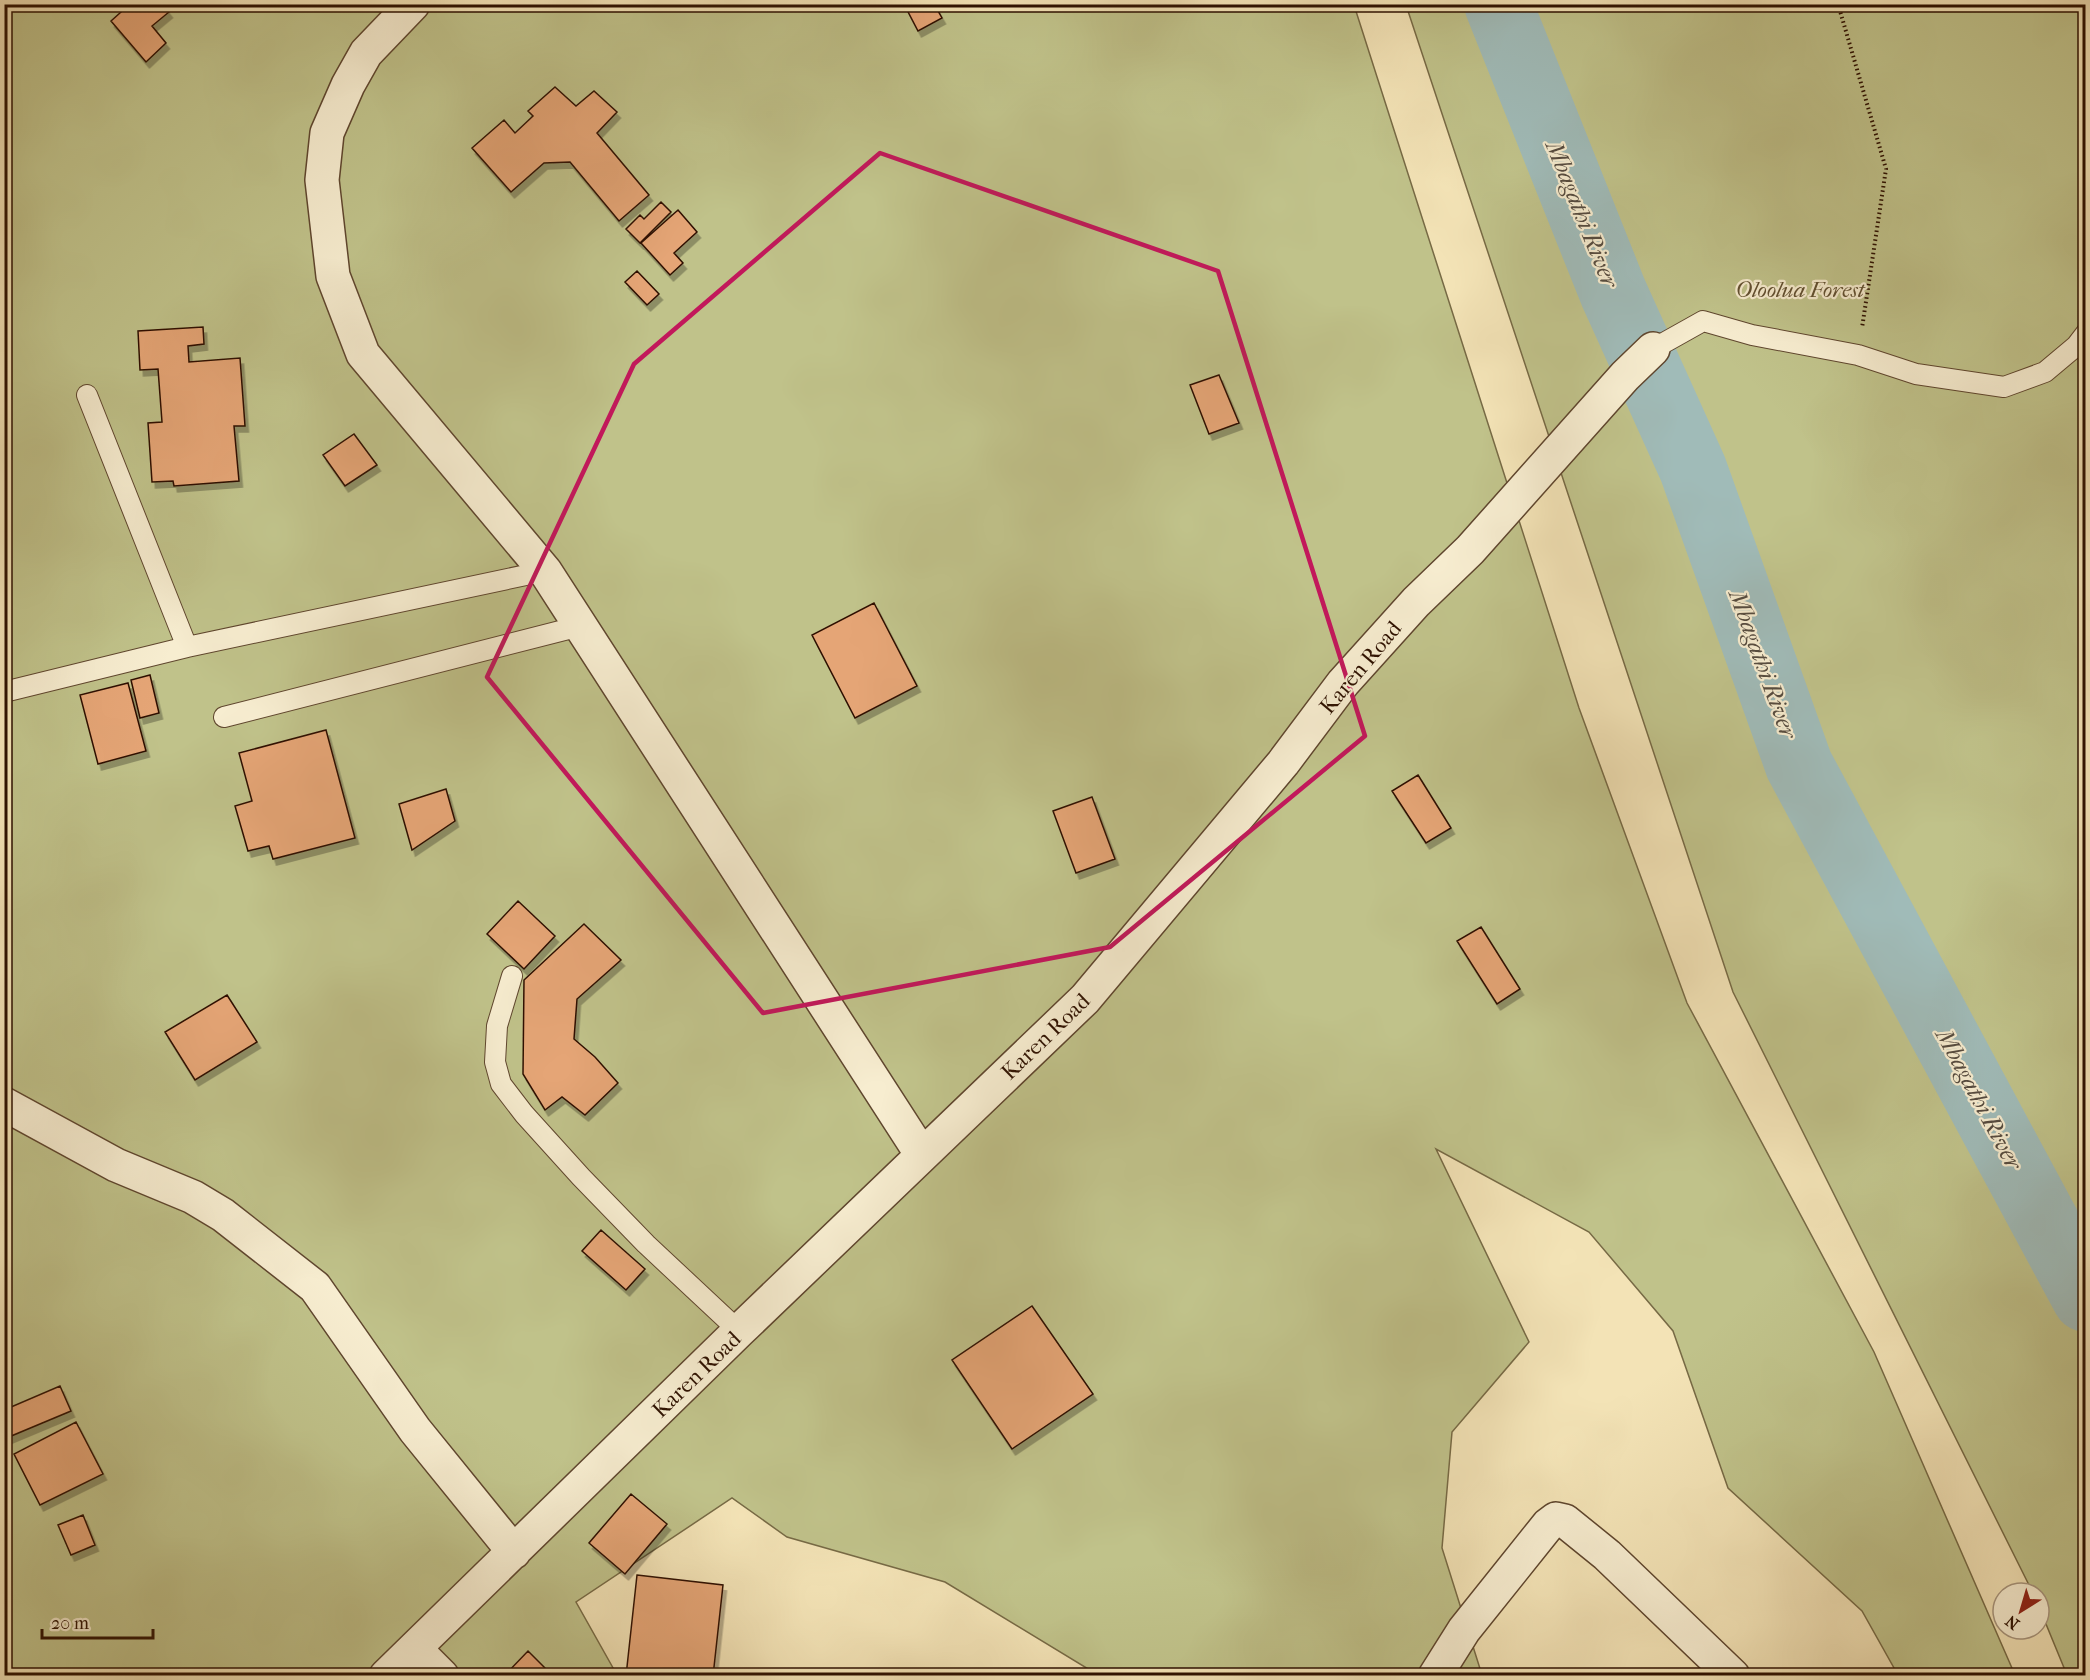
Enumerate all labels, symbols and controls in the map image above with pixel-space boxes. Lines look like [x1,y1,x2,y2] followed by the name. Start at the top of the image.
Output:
[1539,135,1625,294] water label: Mbagathi River
[1736,277,1866,303] park label: Oloolua Forest
[1723,584,1804,744] water label: Mbagathi River
[1314,615,1408,719] street label: Karen Road
[996,987,1096,1085] street label: Karen Road
[1929,1022,2029,1176] water label: Mbagathi River
[647,1325,747,1423] street label: Karen Road
[1991,1581,2051,1641] north arrow
[42,1602,153,1640] scale bar
[2001,1611,2023,1634] text: N
[51,1613,89,1634] text: 20 m

